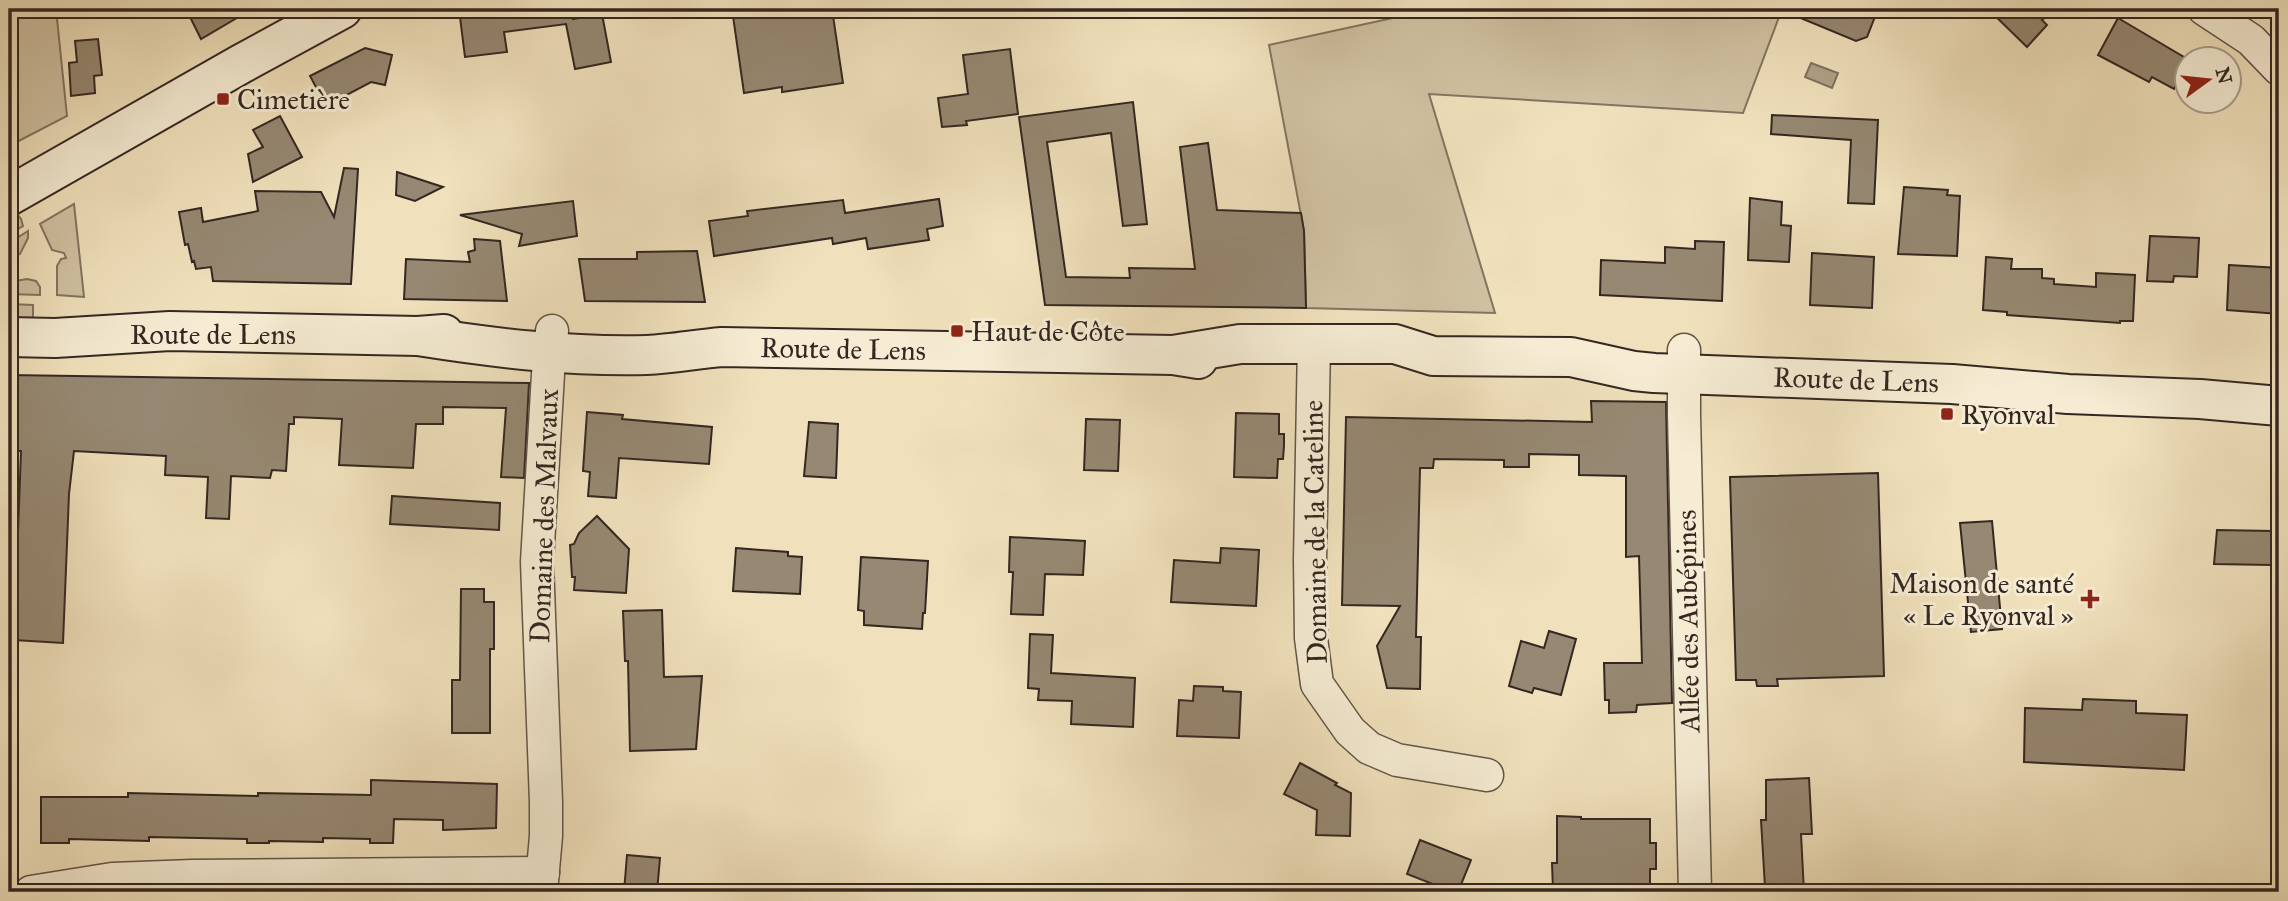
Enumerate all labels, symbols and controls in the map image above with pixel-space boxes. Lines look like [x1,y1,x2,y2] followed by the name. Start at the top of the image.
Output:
[2172,46,2242,116] north arrow
[2211,65,2237,86] text: N
[237,82,350,117] place label: Cimetière
[215,91,231,107] marker: Cimetière
[971,314,1125,349] place label: Haut de Côte
[130,317,296,352] street label: Route de Lens
[949,323,965,339] marker: Haut de Côte
[760,330,926,368] street label: Route de Lens
[1773,360,1939,400] street label: Route de Lens
[522,388,566,644] street label: Domaine des Malvaux
[1961,397,2055,432] place label: Ryonval
[1295,400,1335,664] street label: Domaine de la Cateline
[1939,406,1955,422] marker: Ryonval
[1669,509,1707,734] street label: Allée des Aubépines
[1890,566,2074,633] place label: Maison de santé « Le Ryonval »
[2080,589,2100,609] marker: Maison de santé « Le Ryonval »

